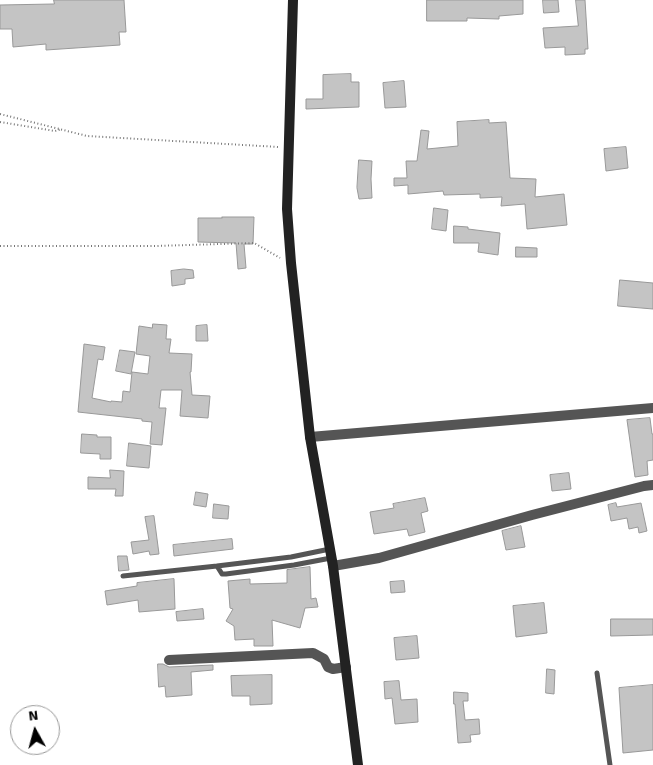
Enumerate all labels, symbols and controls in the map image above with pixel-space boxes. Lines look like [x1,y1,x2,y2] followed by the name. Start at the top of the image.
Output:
[10,705,60,755] north arrow
[27,707,39,725] text: N

